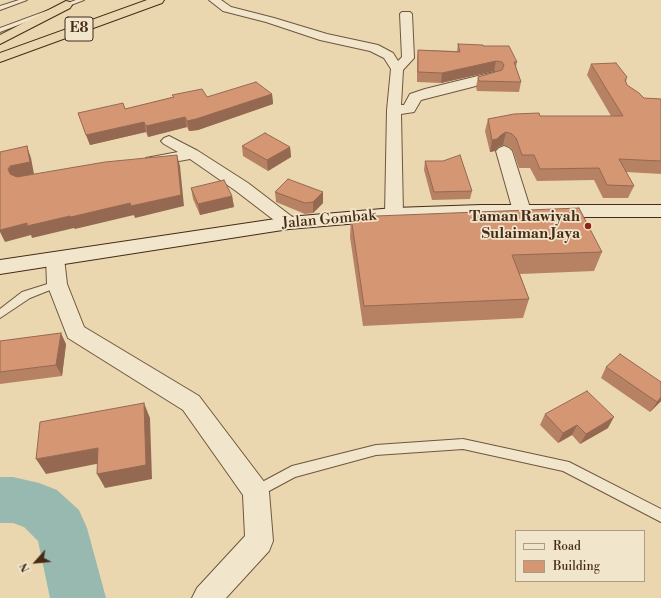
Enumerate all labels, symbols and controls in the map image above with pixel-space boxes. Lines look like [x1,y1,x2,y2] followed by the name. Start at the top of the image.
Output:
[65,17,93,41] road number: E8
[281,207,377,233] street label: Jalan Gombak
[469,208,580,243] place label: Taman Rawiyah Sulaiman Jaya
[583,221,593,231] marker: Taman Rawiyah Sulaiman Jaya
[515,530,645,582] legend
[553,539,581,554] text: Road
[16,542,56,582] north arrow
[553,559,600,574] text: Building
[17,560,34,575] text: N

